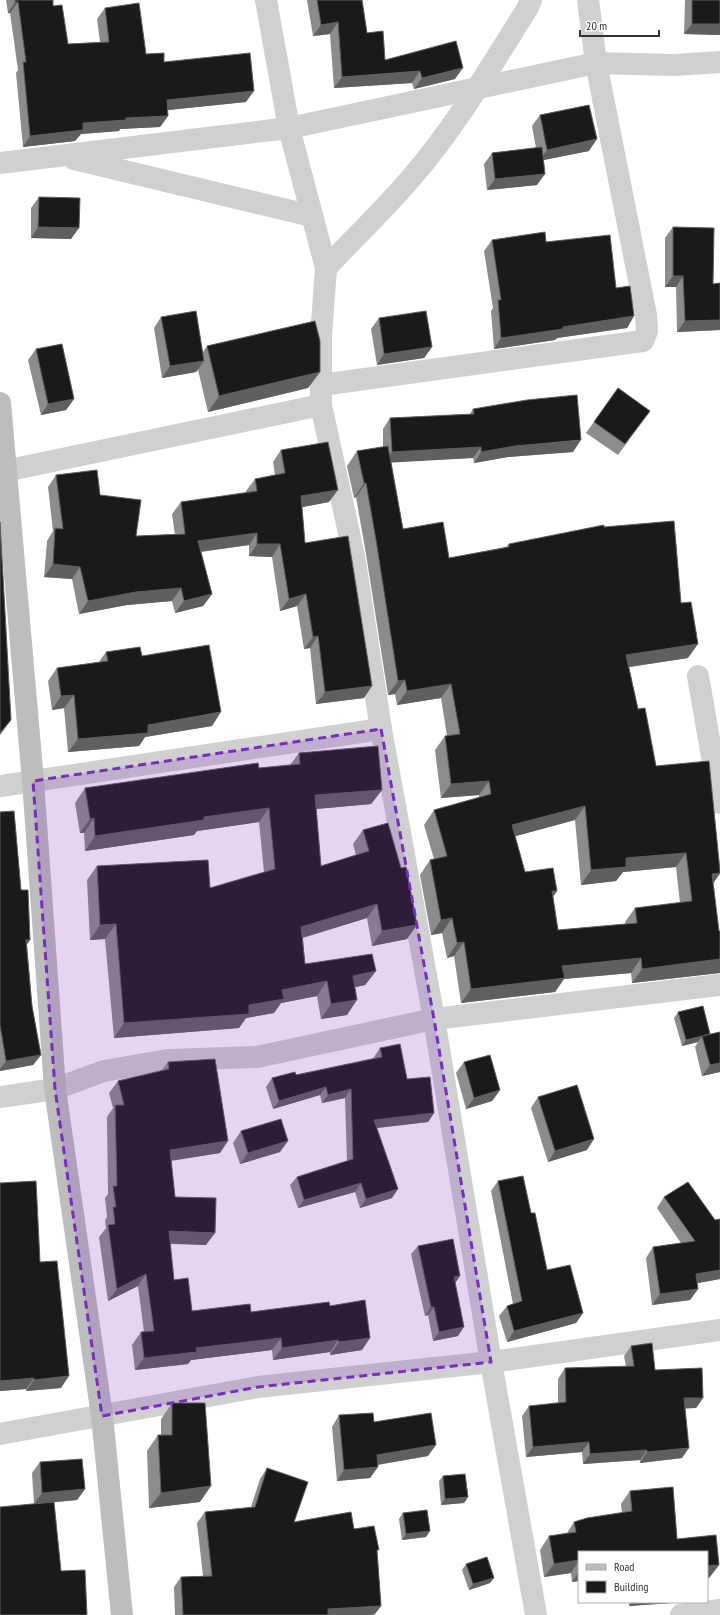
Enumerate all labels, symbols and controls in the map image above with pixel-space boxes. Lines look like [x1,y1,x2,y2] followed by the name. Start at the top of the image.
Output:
[580,12,659,38] scale bar
[586,18,607,33] text: 20 m
[578,1551,708,1603] legend
[614,1559,634,1574] text: Road
[614,1579,649,1594] text: Building

